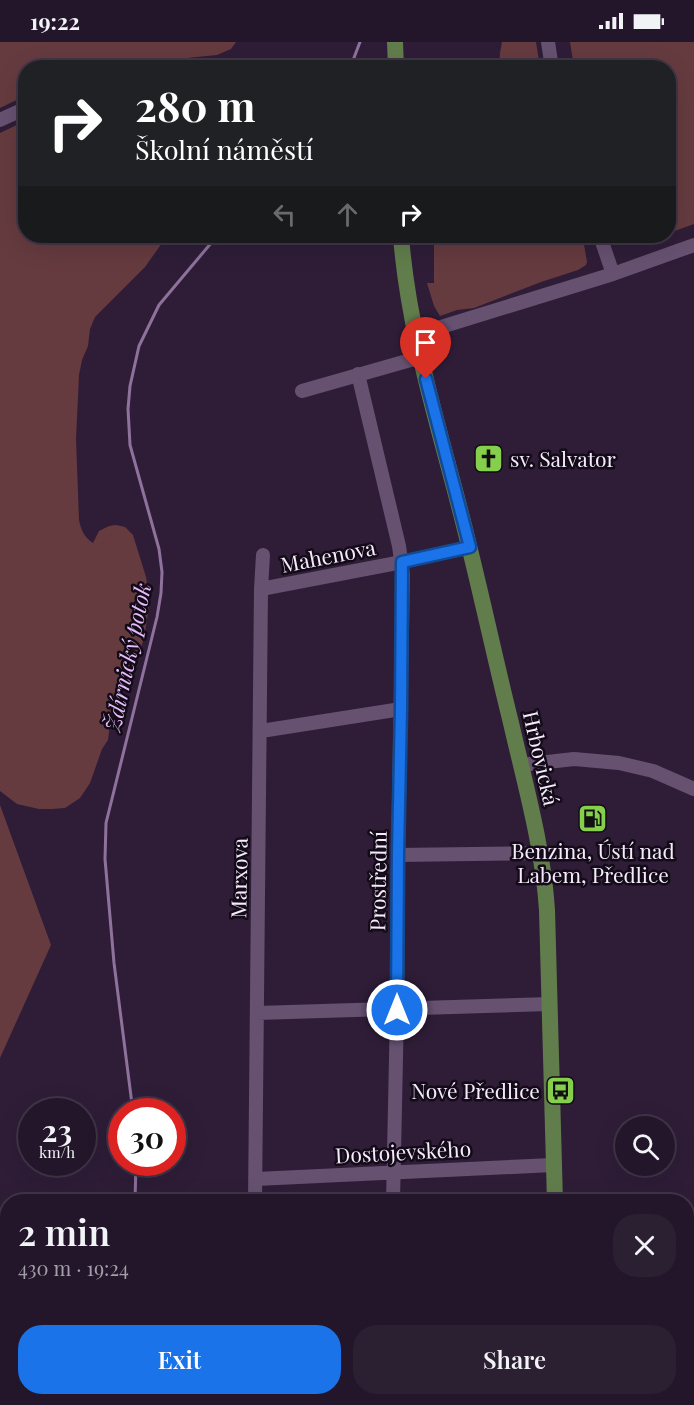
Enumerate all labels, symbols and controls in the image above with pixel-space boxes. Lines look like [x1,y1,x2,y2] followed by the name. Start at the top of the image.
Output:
[30,6,80,36] text: 19:22
[135,77,255,133] text: 280 m
[36,84,114,162] icon: right
[135,131,313,167] text: Školní náměstí
[268,198,301,231] icon: left
[331,198,364,231] icon: ahead
[394,198,427,231] icon: right
[400,317,451,379] pin
[409,326,442,359] icon: arrive
[473,442,505,474] church icon: sv. Salvator
[510,444,617,472] place label: sv. Salvator
[278,532,378,578] street label: Mahenova
[96,580,157,735] water label: Ždírnický potok
[518,708,567,809] street label: Hrbovická
[577,803,609,835] fuel station icon: Benzina, Ústí nad Labem, Předlice
[362,831,392,931] street label: Prostřední
[511,836,675,888] place label: Benzina, Ústí nad Labem, Předlice
[223,837,253,918] street label: Marxova
[365,978,429,1042] position arrow
[545,1074,577,1106] bus stop icon: Nové Předlice
[411,1076,540,1104] place label: Nové Předlice
[108,1098,186,1176] speed limit sign: 30
[42,1110,72,1150] text: 23
[615,1116,675,1176] map controls
[615,1116,675,1176] button: search
[334,1133,472,1169] street label: Dostojevského
[39,1142,75,1162] text: km/h
[18,1207,110,1255] text: 2 min
[613,1214,676,1277] button: close
[18,1254,129,1281] text: 430 m · 19:24
[18,1325,341,1394] button: Exit
[353,1325,676,1394] button: Share

